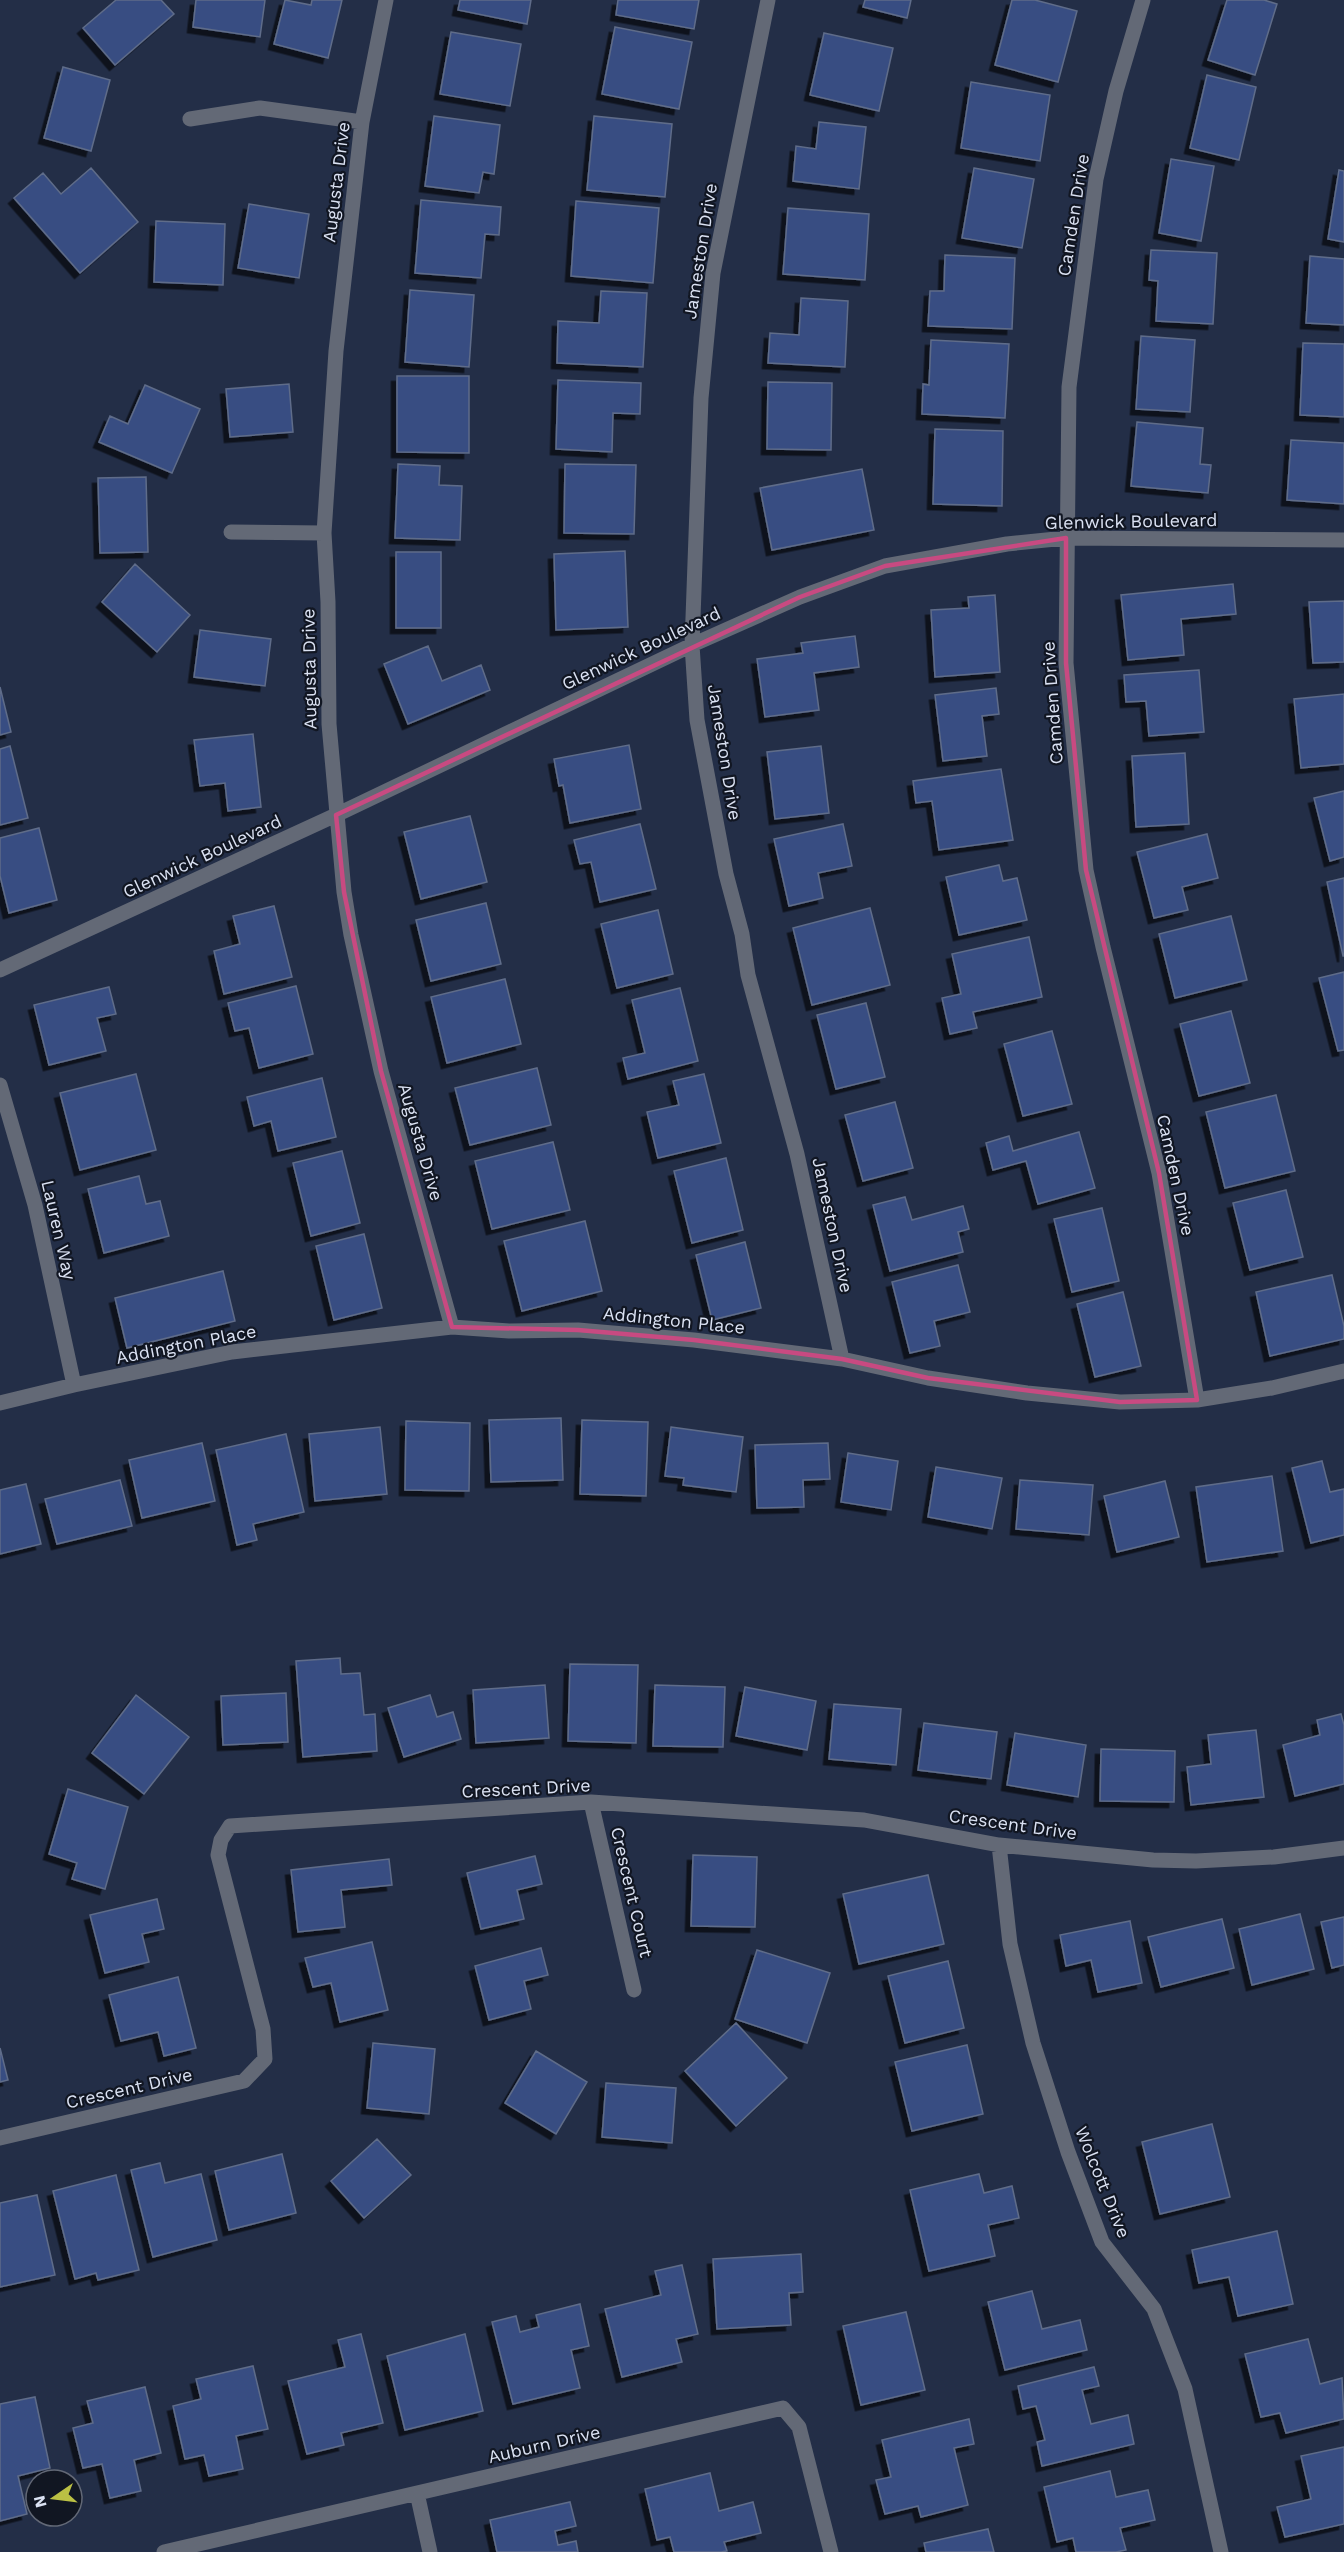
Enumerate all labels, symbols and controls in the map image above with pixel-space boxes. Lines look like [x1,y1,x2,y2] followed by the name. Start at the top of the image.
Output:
[318,121,354,243] street label: Augusta Drive
[1053,152,1093,278] street label: Camden Drive
[679,181,721,321] street label: Jameston Drive
[1044,509,1218,533] street label: Glenwick Boulevard
[558,602,724,694] street label: Glenwick Boulevard
[297,608,321,730] street label: Augusta Drive
[1037,641,1067,765] street label: Camden Drive
[704,682,746,822] street label: Jameston Drive
[119,810,285,902] street label: Glenwick Boulevard
[394,1081,448,1203] street label: Augusta Drive
[1153,1112,1199,1238] street label: Camden Drive
[808,1156,858,1294] street label: Jameston Drive
[37,1178,81,1283] street label: Lauren Way
[602,1302,746,1338] street label: Addington Place
[114,1320,258,1368] street label: Addington Place
[461,1774,591,1802] street label: Crescent Drive
[948,1805,1078,1843] street label: Crescent Drive
[607,1825,657,1960] street label: Crescent Court
[64,2063,194,2113] street label: Crescent Drive
[1071,2123,1135,2241] street label: Wolcott Drive
[486,2421,602,2467] street label: Auburn Drive
[24,2468,84,2528] north arrow
[29,2493,51,2510] text: N

